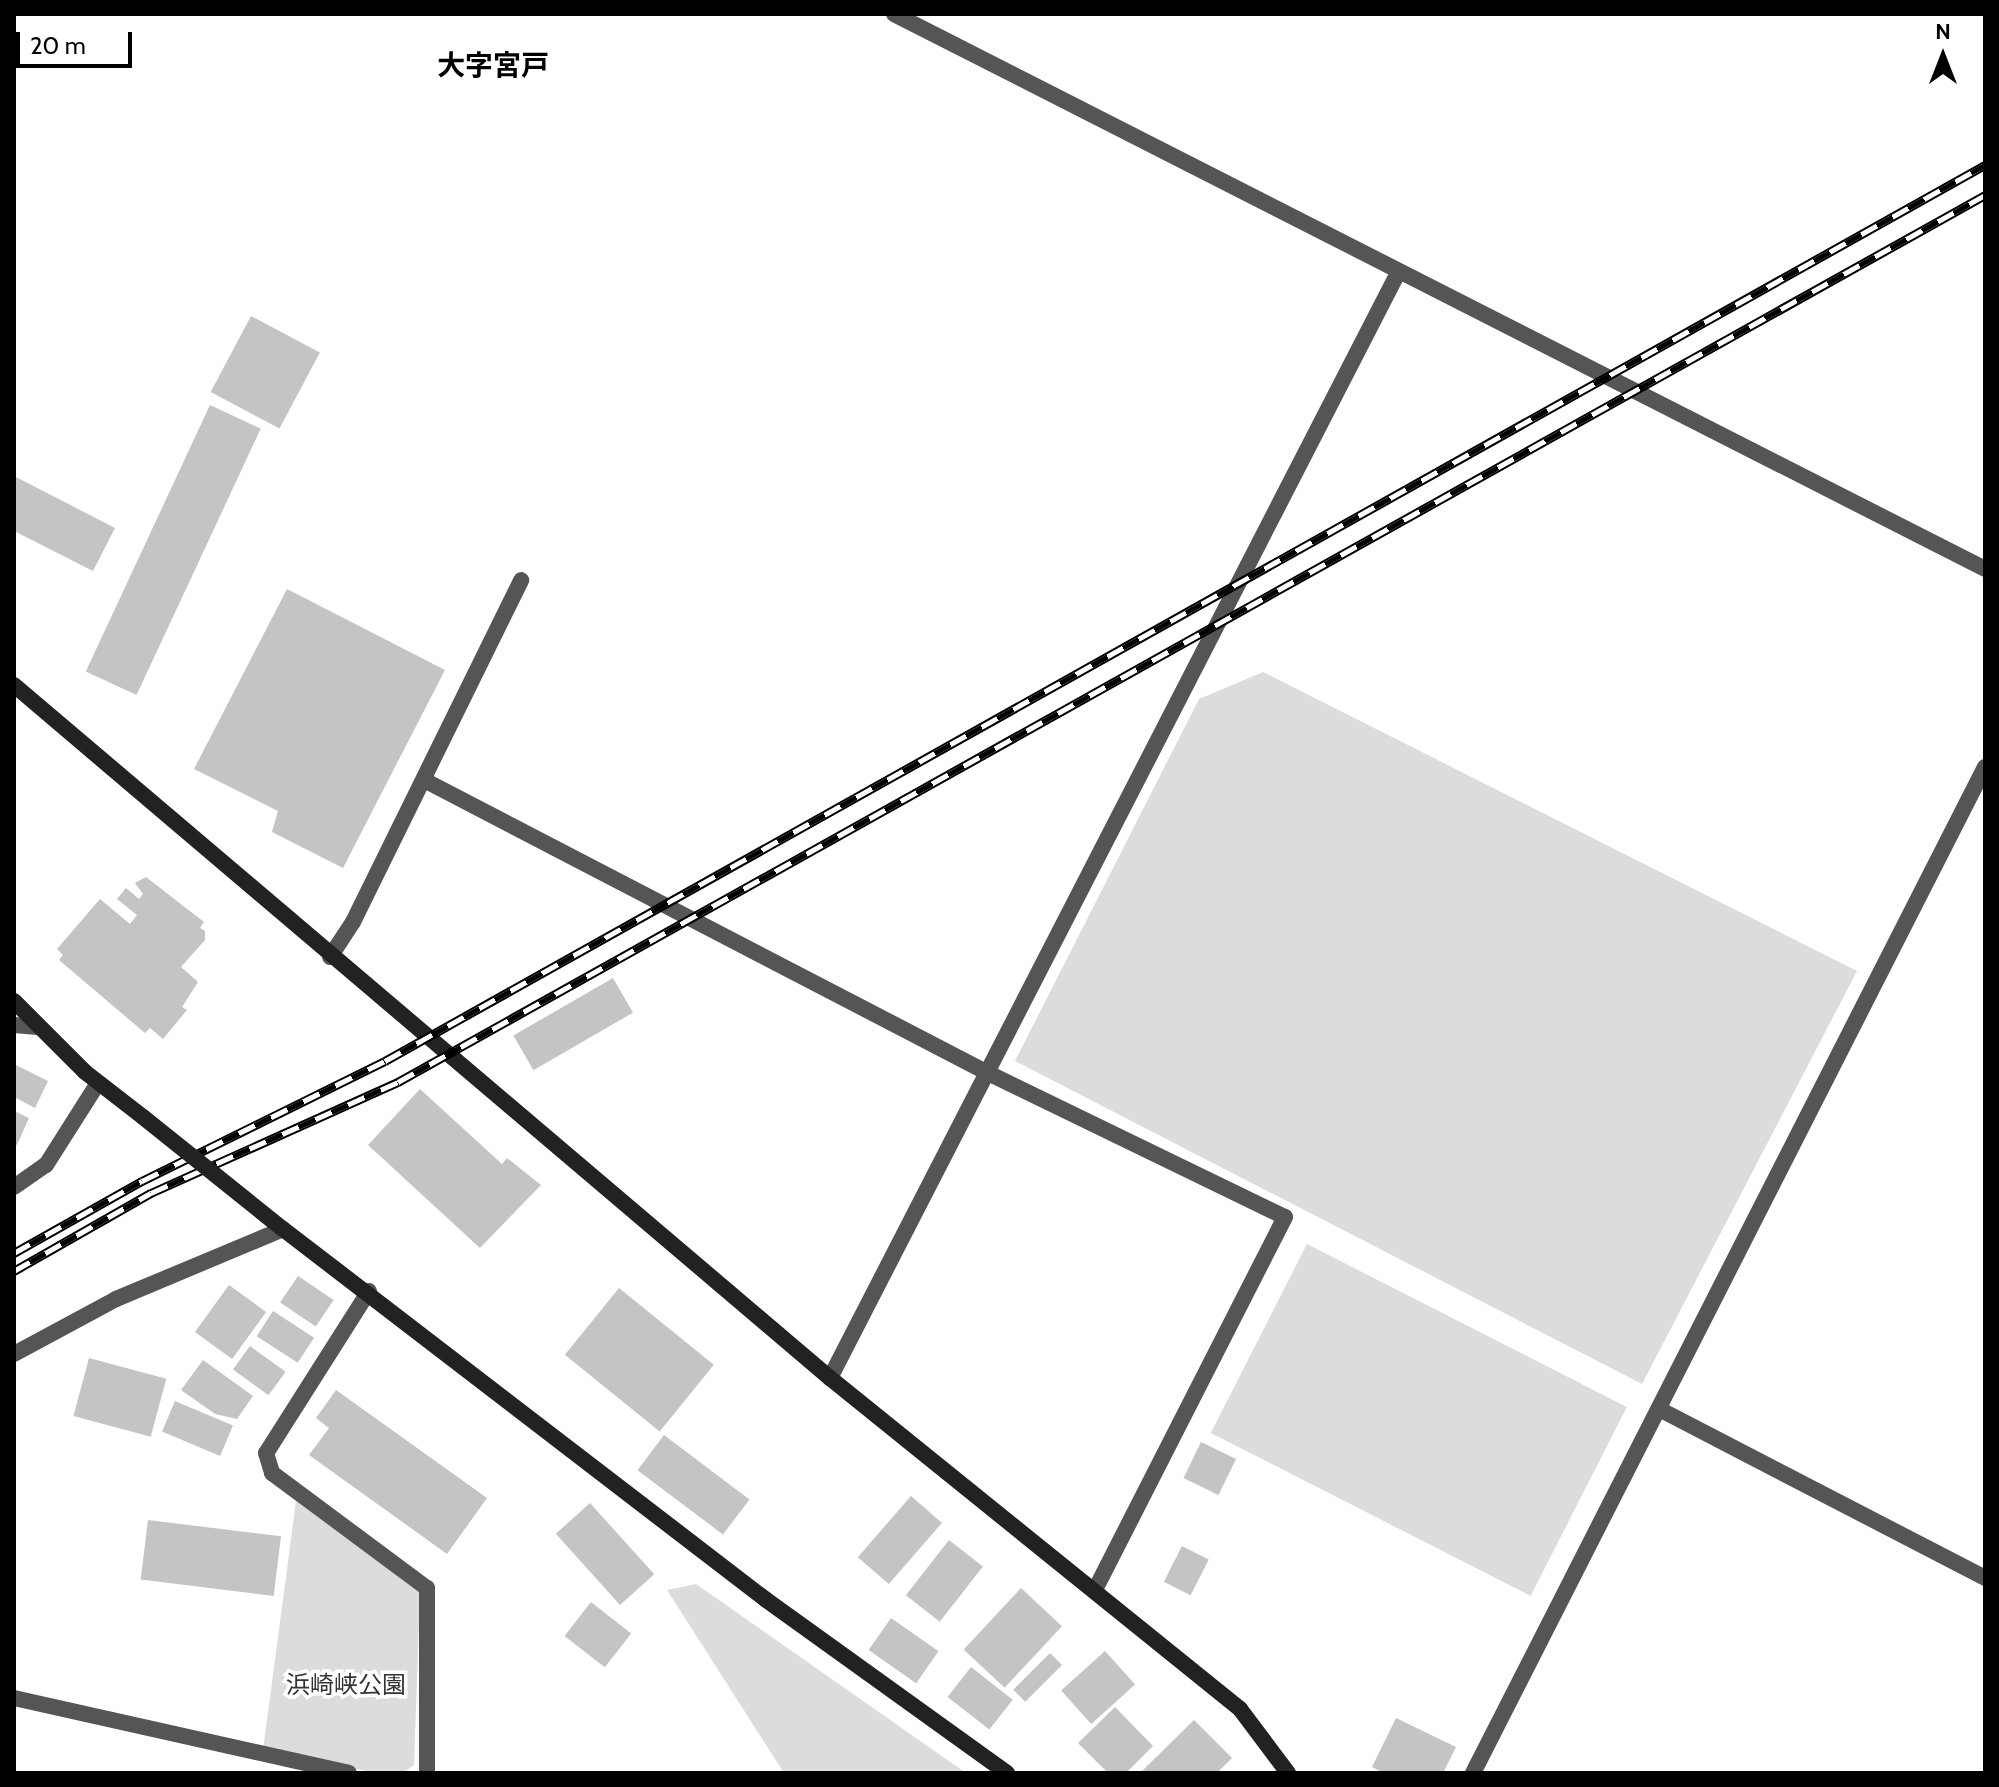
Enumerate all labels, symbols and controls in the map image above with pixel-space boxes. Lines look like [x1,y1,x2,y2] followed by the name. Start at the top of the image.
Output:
[20,16,136,66] scale bar
[1903,16,1983,96] north arrow
[1935,18,1951,45] text: N
[30,31,86,60] text: 20 m
[437,48,549,82] district label: 大字宮戸
[286,1671,406,1699] park label: 浜崎峡公園

